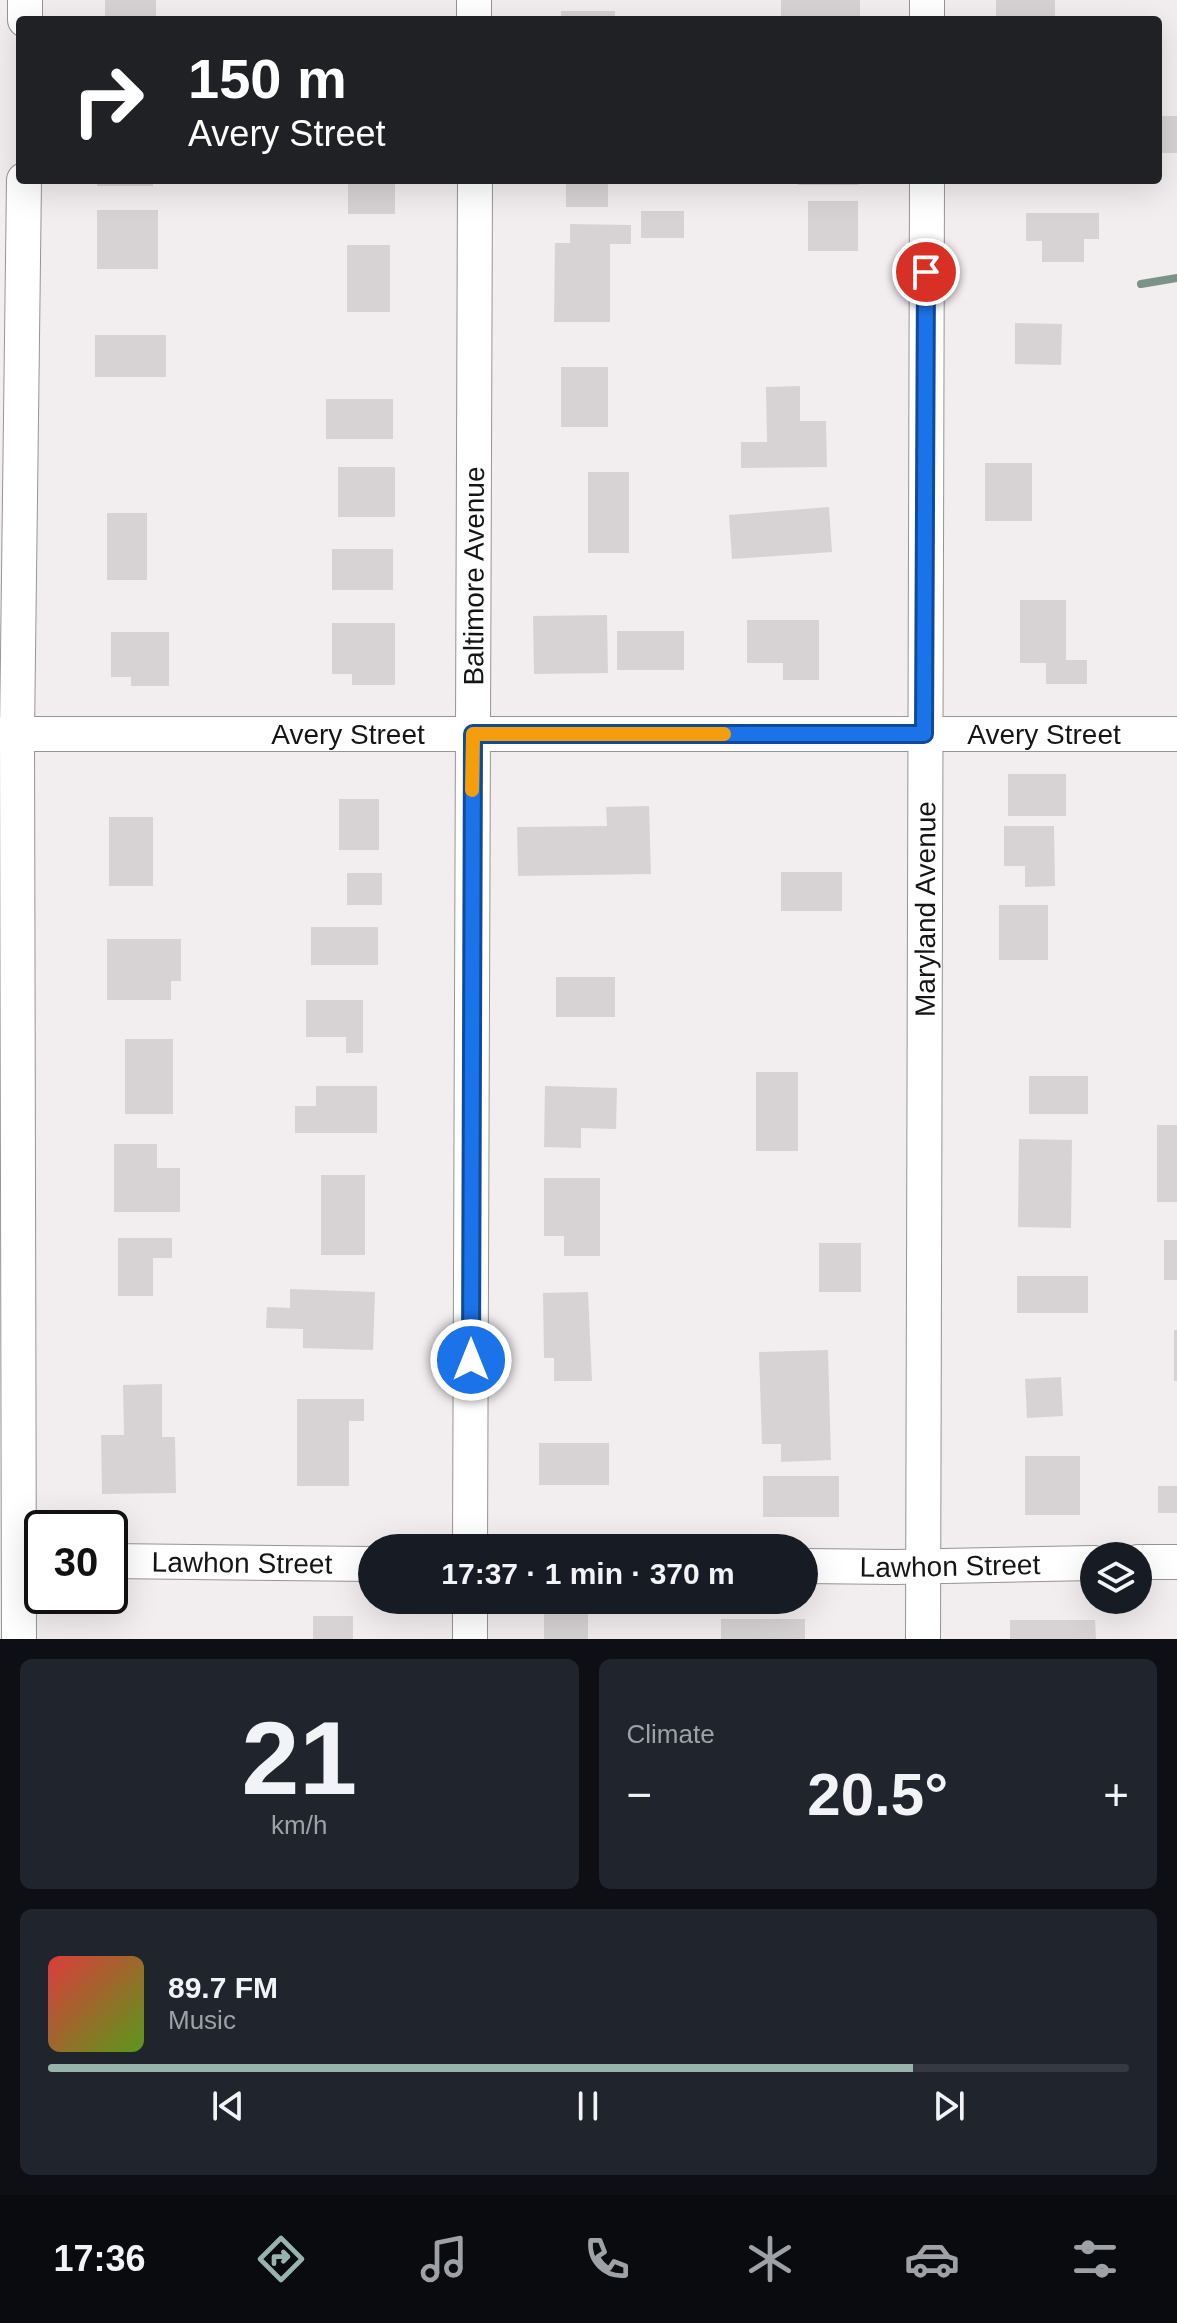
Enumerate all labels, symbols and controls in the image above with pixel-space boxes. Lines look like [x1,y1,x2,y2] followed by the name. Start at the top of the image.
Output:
[188,47,347,110] text: 150 m
[56,48,160,152] icon: right
[188,113,385,154] text: Avery Street
[892,238,960,306] pin
[904,250,948,294] icon: arrive
[458,466,489,686] street label: Baltimore Avenue
[271,719,425,750] street label: Avery Street
[967,719,1121,750] street label: Avery Street
[909,801,941,1017] street label: Maryland Avenue
[429,1318,513,1402] position arrow
[24,1510,128,1614] speed limit sign: 30
[1080,1542,1152,1614] map controls
[1080,1542,1152,1614] button: layers
[151,1546,333,1579] street label: Lawhon Street
[860,1549,1041,1583] street label: Lawhon Street
[441,1557,735,1590] text: 17:37 · 1 min · 370 m
[241,1700,357,1816] text: 21
[627,1719,715,1749] text: Climate
[807,1761,948,1828] text: 20.5°
[627,1770,652,1819] text: −
[1103,1770,1129,1819] text: +
[271,1810,327,1840] text: km/h
[168,1971,278,2004] text: 89.7 FM
[168,2005,236,2035] text: Music
[206,2084,250,2128] icon: previous
[566,2084,610,2128] icon: pause
[927,2084,971,2128] icon: next
[253,2231,309,2287] icon: directions
[416,2231,472,2287] icon: music
[579,2231,635,2287] icon: phone
[742,2231,798,2287] icon: climate
[904,2231,960,2287] icon: car
[1067,2231,1123,2287] icon: filters
[53,2238,146,2279] text: 17:36

